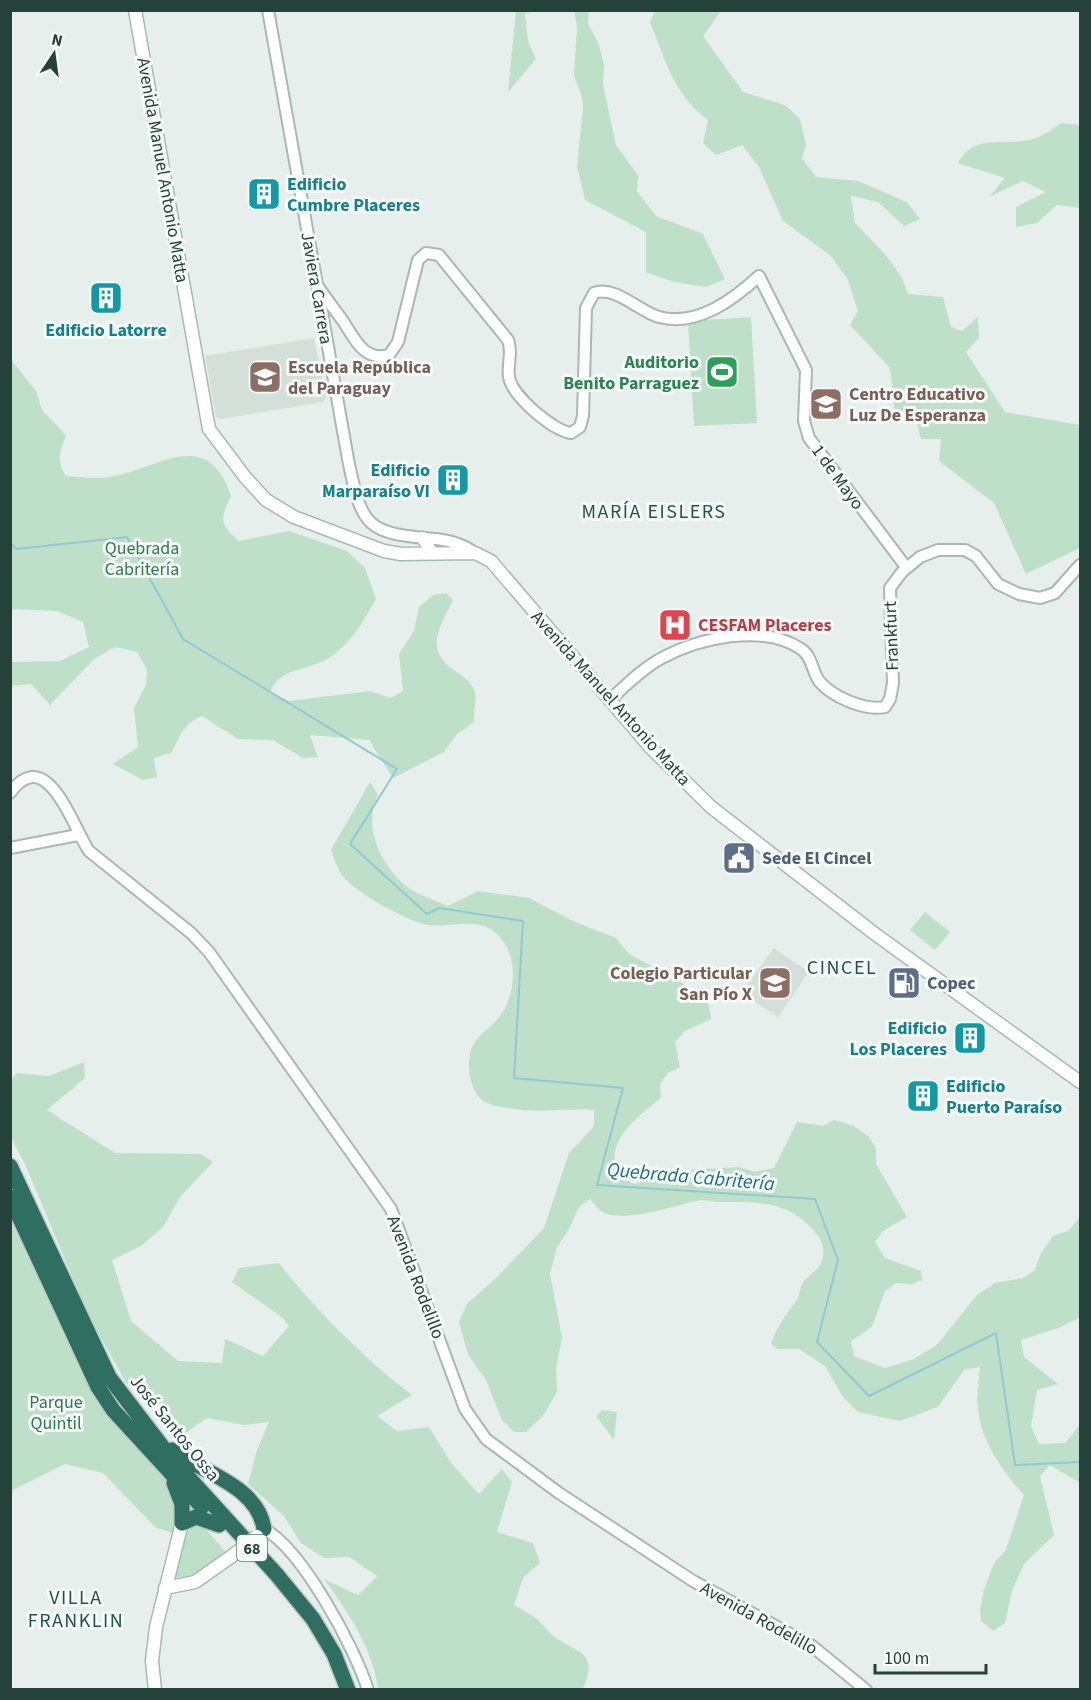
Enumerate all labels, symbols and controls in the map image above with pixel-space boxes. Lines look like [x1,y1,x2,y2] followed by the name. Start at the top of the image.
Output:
[24,24,84,84] north arrow
[49,28,65,52] text: N
[130,56,195,285] street label: Avenida Manuel Antonio Matta
[287,172,420,218] place label: Edificio Cumbre Placeres
[246,176,282,212] building icon: Edificio Cumbre Placeres
[294,230,339,346] street label: Javiera Carrera
[88,280,124,316] building icon: Edificio Latorre
[45,318,167,343] place label: Edificio Latorre
[563,350,699,396] place label: Auditorio Benito Parraguez
[704,354,740,390] sports icon: Auditorio Benito Parraguez
[288,355,431,401] place label: Escuela República del Paraguay
[247,359,283,395] school or university icon: Escuela República del Paraguay
[849,382,986,428] place label: Centro Educativo Luz De Esperanza
[808,386,844,422] school or university icon: Centro Educativo Luz De Esperanza
[805,439,870,515] street label: 1 de Mayo
[322,458,430,504] place label: Edificio Marparaíso VI
[435,462,471,498] building icon: Edificio Marparaíso VI
[582,498,726,526] district label: MARÍA EISLERS
[105,536,179,582] park label: Quebrada Cabritería
[878,601,905,671] street label: Frankfurt
[525,605,696,791] street label: Avenida Manuel Antonio Matta
[657,607,693,643] hospital icon: CESFAM Placeres
[698,613,832,638] place label: CESFAM Placeres
[721,840,757,876] public building icon: Sede El Cincel
[762,846,871,871] place label: Sede El Cincel
[807,954,877,982] district label: CINCEL
[610,961,753,1007] place label: Colegio Particular San Pío X
[757,965,793,1001] school or university icon: Colegio Particular San Pío X
[886,965,922,1001] fuel station icon: Copec
[927,971,976,996] place label: Copec
[850,1016,947,1062] place label: Edificio Los Placeres
[952,1020,988,1056] building icon: Edificio Los Placeres
[946,1074,1062,1120] place label: Edificio Puerto Paraíso
[905,1078,941,1114] building icon: Edificio Puerto Paraíso
[606,1156,776,1198] water label: Quebrada Cabritería
[380,1212,451,1343] street label: Avenida Rodelillo
[124,1370,225,1487] street label: José Santos Ossa
[29,1390,83,1436] park label: Parque Quintil
[237,1535,267,1561] road number: 68
[696,1576,822,1661] street label: Avenida Rodelillo
[28,1584,124,1635] district label: VILLA FRANKLIN
[875,1637,986,1675] scale bar
[884,1646,929,1671] text: 100 m

